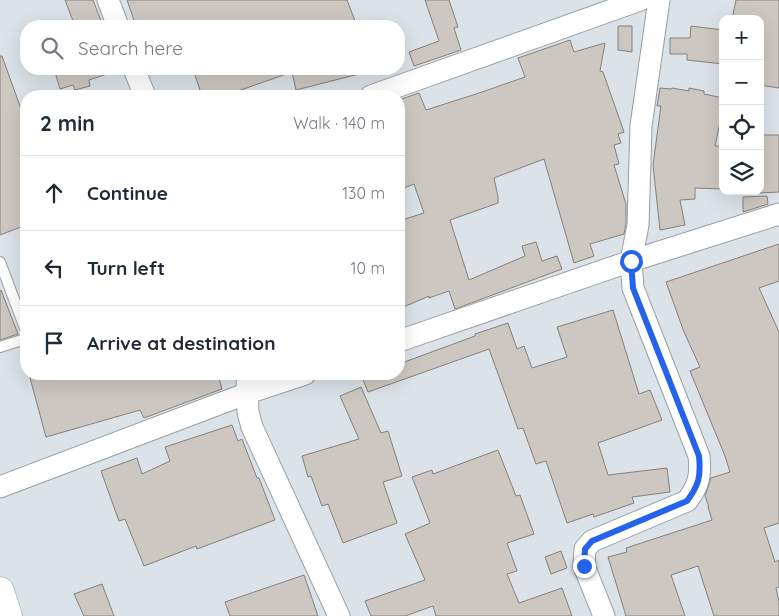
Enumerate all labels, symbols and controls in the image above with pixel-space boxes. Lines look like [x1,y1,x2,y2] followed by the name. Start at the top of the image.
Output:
[719,15,764,195] map controls
[719,15,764,60] button: +
[20,20,405,75] search box
[38,34,66,62] icon: search
[78,36,183,60] text: Search here
[719,60,764,105] button: −
[719,105,764,150] button: locate
[40,110,95,136] text: 2 min
[293,113,385,133] text: Walk · 140 m
[719,150,764,195] button: layers
[40,179,68,207] icon: ahead
[87,181,168,205] text: Continue
[342,183,385,203] text: 130 m
[620,250,643,273] route start
[40,254,68,282] icon: left
[87,256,165,280] text: Turn left
[351,258,385,278] text: 10 m
[40,329,68,357] icon: arrive
[87,331,276,355] text: Arrive at destination
[573,555,596,578] route end

